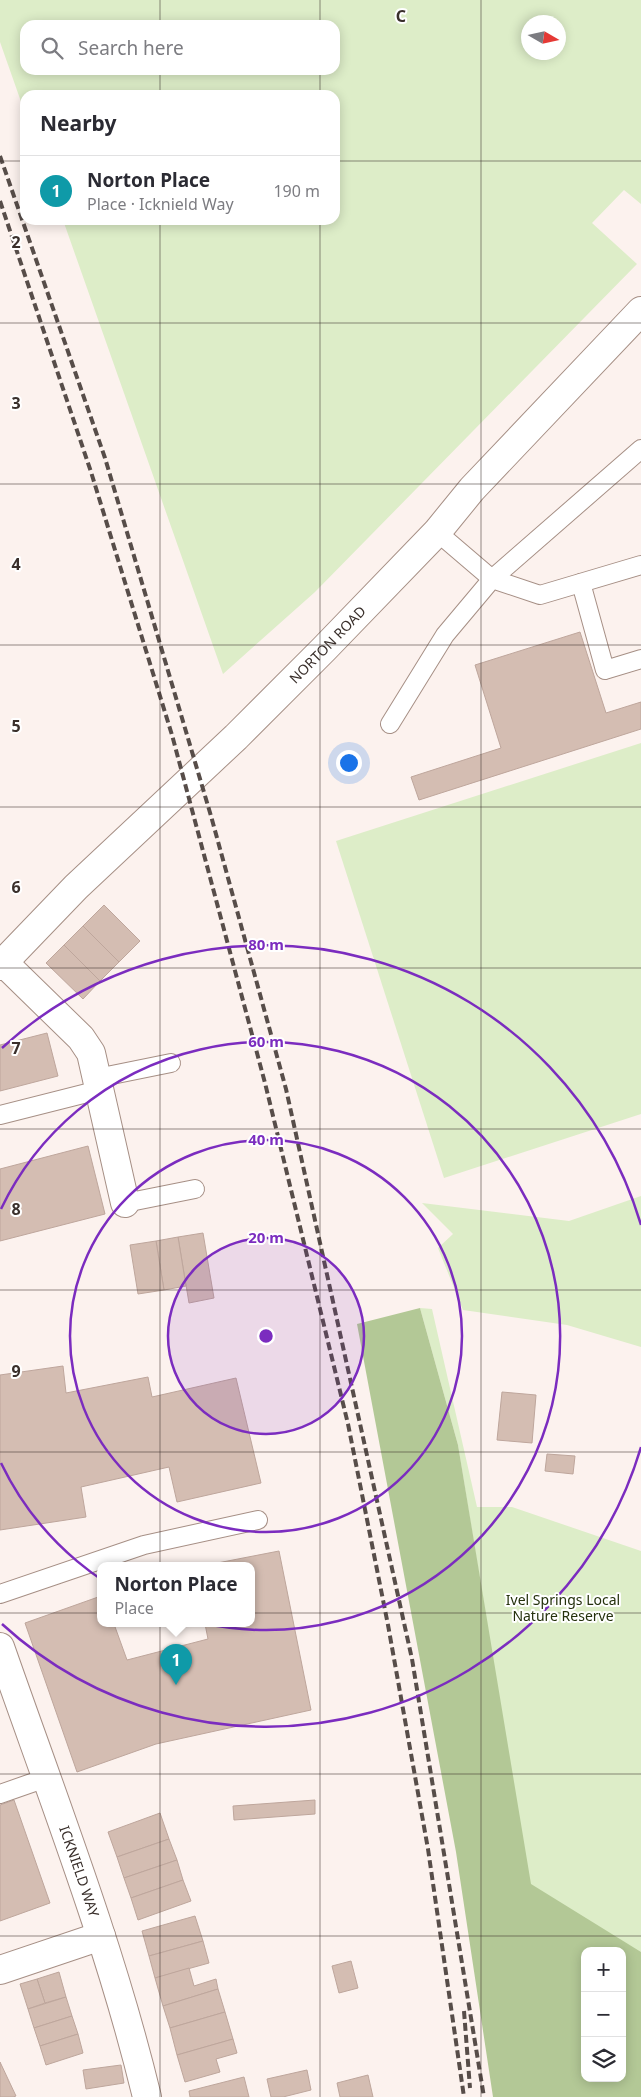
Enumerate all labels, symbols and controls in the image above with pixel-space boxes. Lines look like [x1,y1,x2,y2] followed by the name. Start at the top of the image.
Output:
[396,5,406,27] text: C
[521,15,566,60] north arrow
[20,20,340,75] search box
[38,34,66,62] icon: search
[78,35,184,61] text: Search here
[40,109,116,137] text: Nearby
[87,167,210,193] text: Norton Place
[51,180,61,202] text: 1
[273,180,320,202] text: 190 m
[87,193,234,215] text: Place · Icknield Way
[11,231,21,253] text: 2
[11,392,21,414] text: 3
[11,553,21,575] text: 4
[285,601,370,687] street label: NORTON ROAD
[11,715,21,737] text: 5
[336,750,362,776] your location
[11,876,21,898] text: 6
[248,934,284,954] text: 80 m
[248,1031,284,1051] text: 60 m
[11,1037,21,1059] text: 7
[248,1129,284,1149] text: 40 m
[11,1198,21,1220] text: 8
[248,1227,284,1247] text: 20 m
[257,1327,275,1345] centre of rings
[11,1360,21,1382] text: 9
[97,1562,255,1627] popup
[114,1571,238,1597] text: Norton Place
[506,1590,620,1625] park label: Ivel Springs Local Nature Reserve
[114,1597,154,1619] text: Place
[160,1644,192,1685] pin: 1
[55,1823,104,1919] street label: ICKNIELD WAY
[581,1947,626,2082] map controls
[581,1947,626,1992] button: +
[581,1992,626,2037] button: −
[581,2037,626,2082] button: layers

